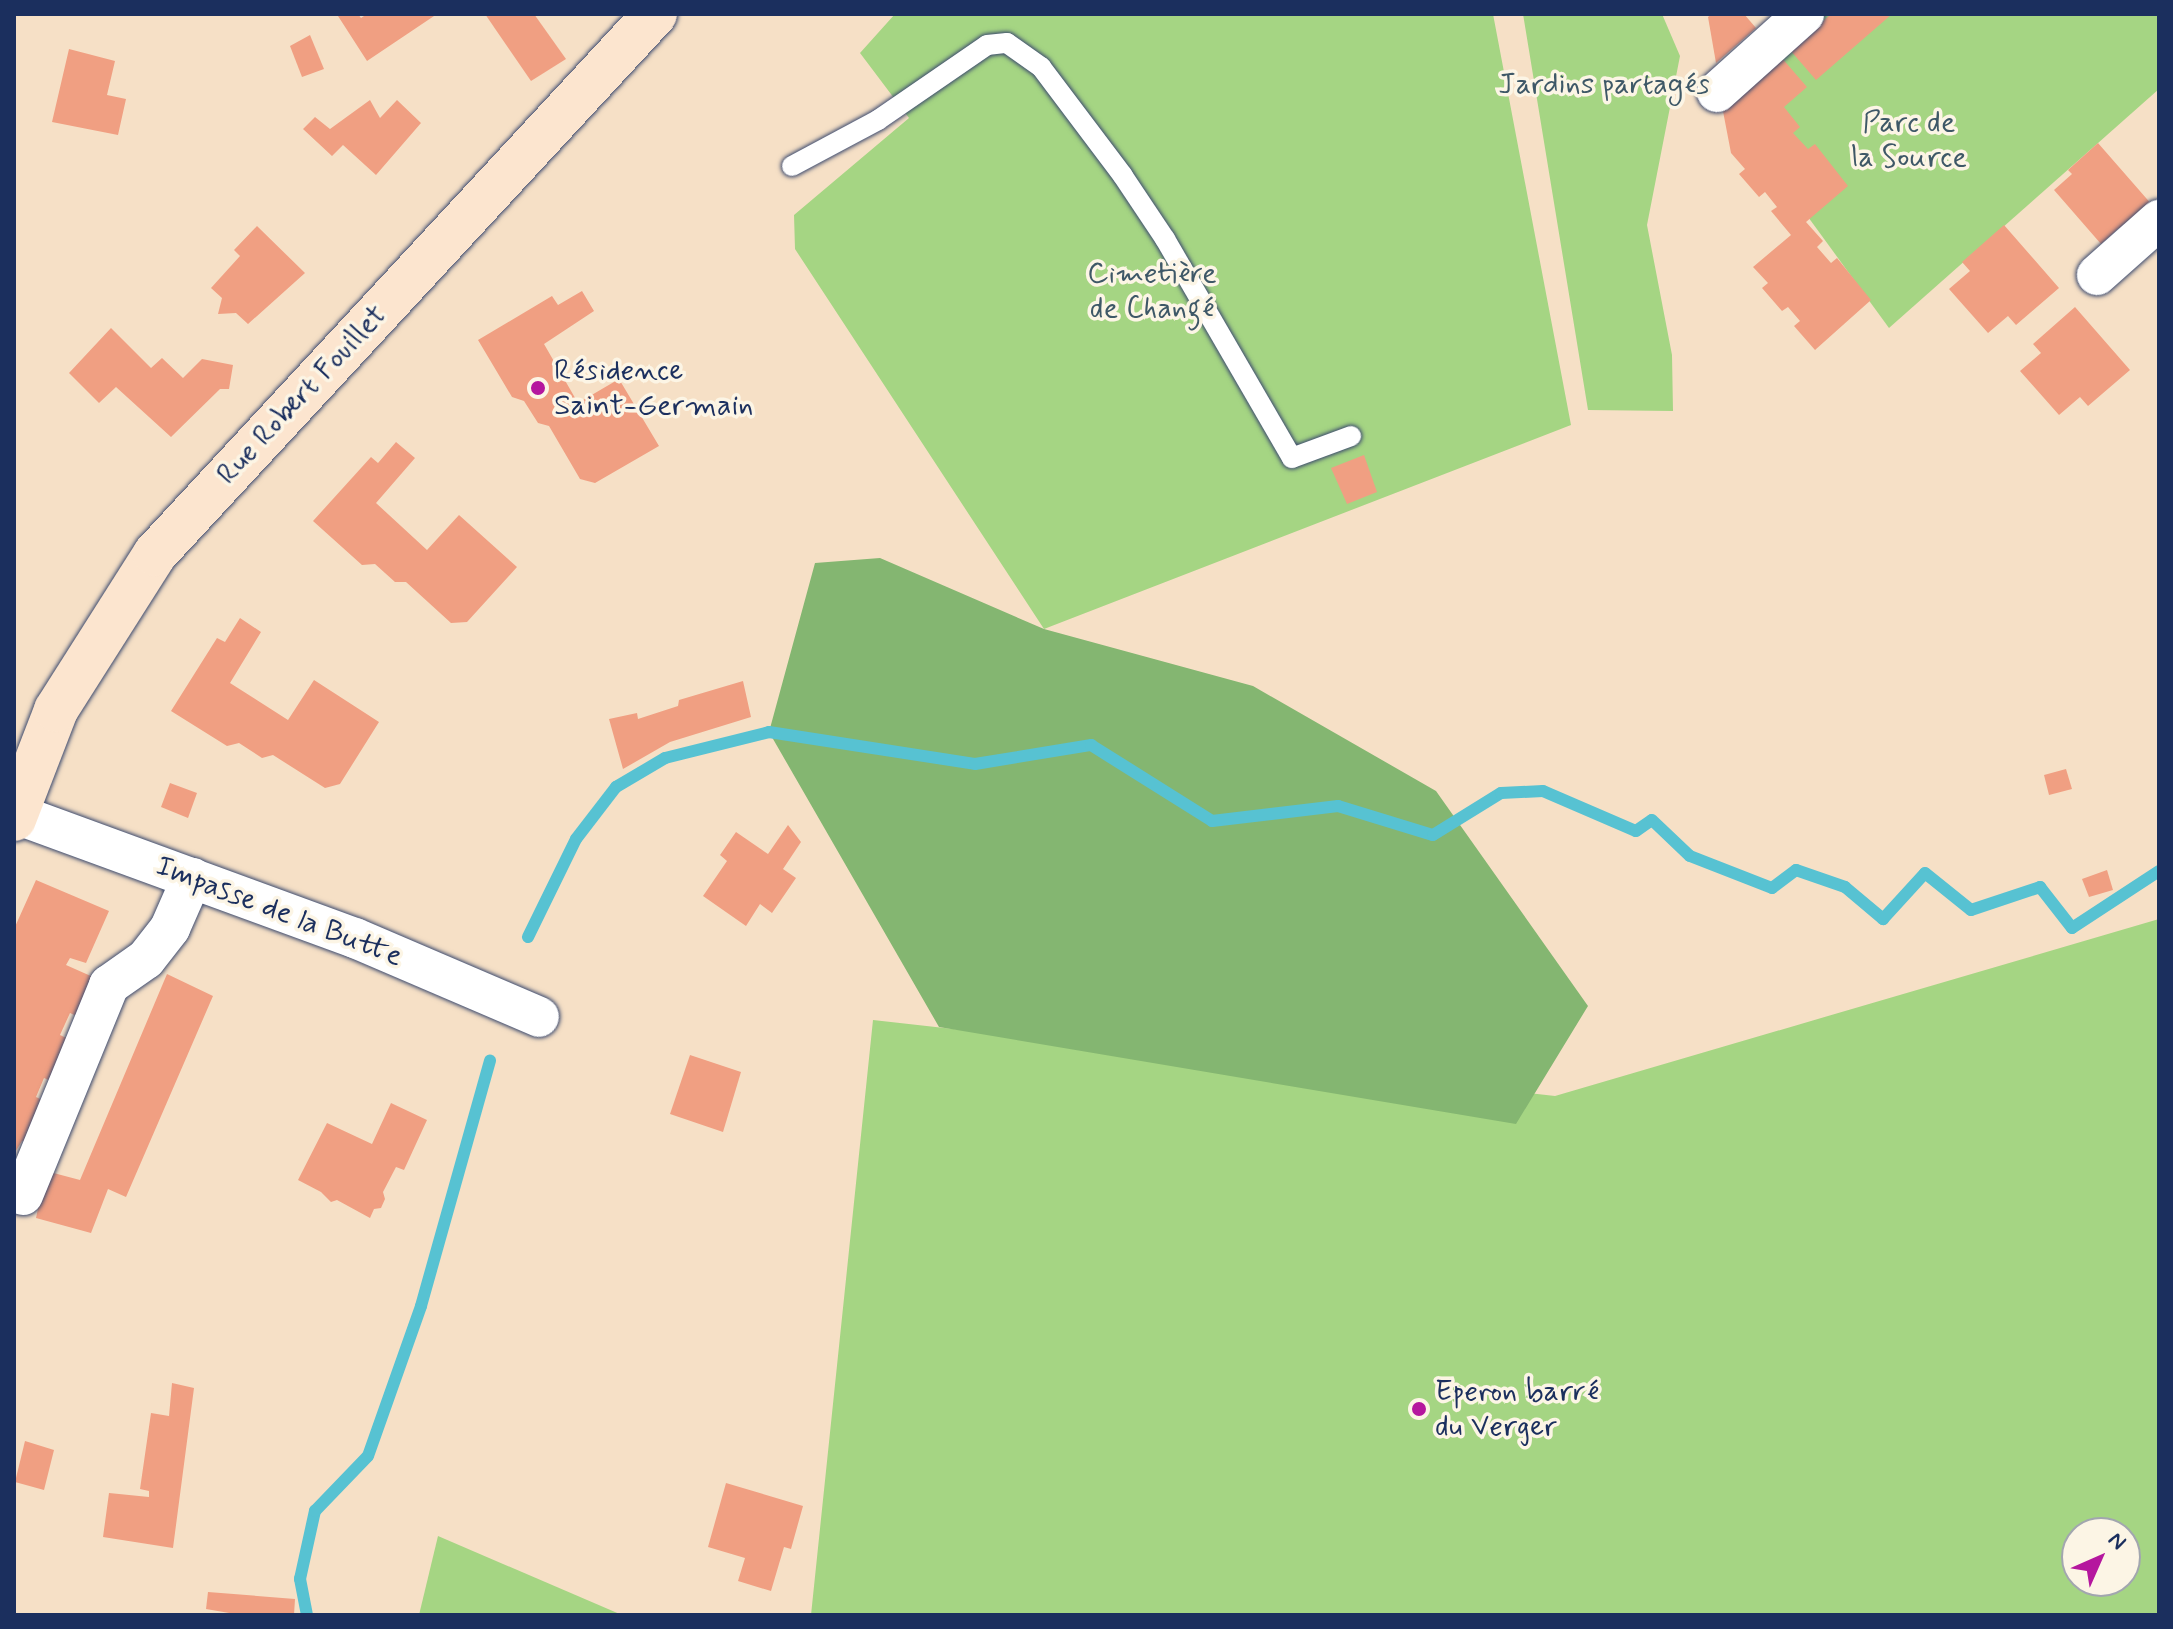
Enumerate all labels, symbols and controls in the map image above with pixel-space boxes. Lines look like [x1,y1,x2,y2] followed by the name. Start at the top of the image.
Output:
[1498,67,1710,103] park label: Jardins partagés
[1854,105,1964,176] park label: Parc de la Source
[1083,256,1221,326] park label: Cimetière de Changé
[209,297,395,493] street label: Rue Robert Fouillet
[554,353,753,424] place label: Résidence Saint-Germain
[529,379,547,397] marker: Résidence Saint-Germain
[152,849,406,975] street label: Impasse de la Butte
[1435,1374,1595,1444] place label: Eperon barré du Verger
[1410,1400,1428,1418] marker: Eperon barré du Verger
[2061,1517,2141,1597] north arrow
[2101,1526,2132,1557] text: N

